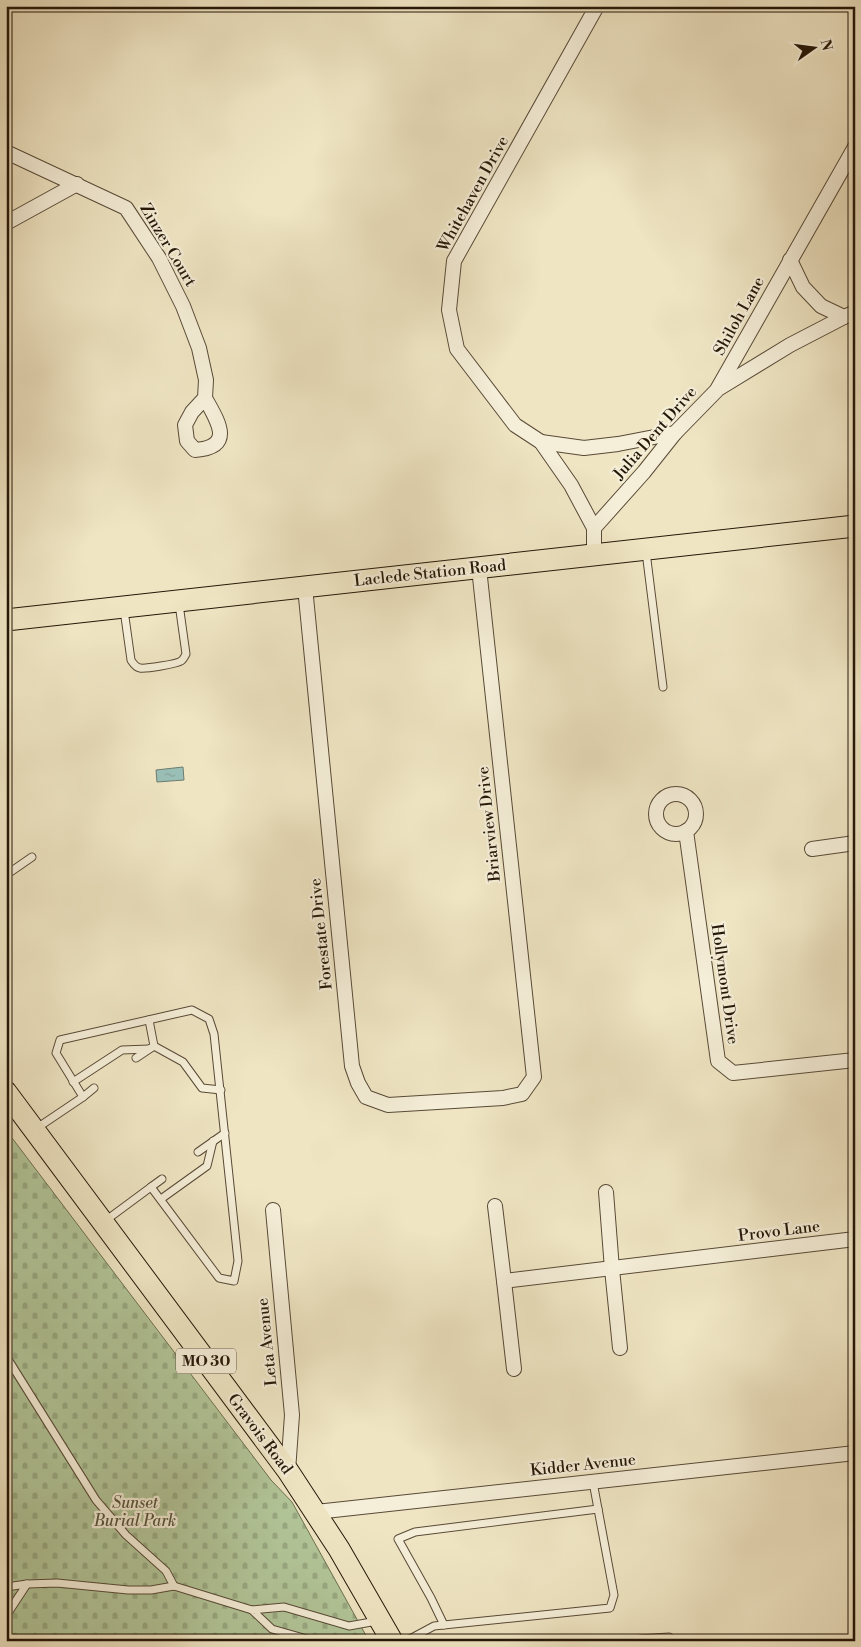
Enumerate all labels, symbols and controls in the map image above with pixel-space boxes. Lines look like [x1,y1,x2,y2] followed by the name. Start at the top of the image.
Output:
[788,22,838,72] north arrow
[816,38,836,53] text: N
[432,132,513,256] street label: Whitehaven Drive
[135,200,201,290] street label: Zinzer Court
[709,273,769,359] street label: Shiloh Lane
[608,382,701,485] street label: Julia Dent Drive
[353,555,507,591] street label: Laclede Station Road
[473,765,505,884] street label: Briarview Drive
[305,877,337,991] street label: Forestate Drive
[707,923,743,1045] street label: Hollymont Drive
[737,1216,821,1246] street label: Provo Lane
[252,1297,282,1387] street label: Leta Avenue
[176,1348,236,1374] road number: MO 30
[223,1390,297,1478] street label: Gravois Road
[529,1450,637,1480] street label: Kidder Avenue
[93,1493,176,1531] park label: Sunset Burial Park

